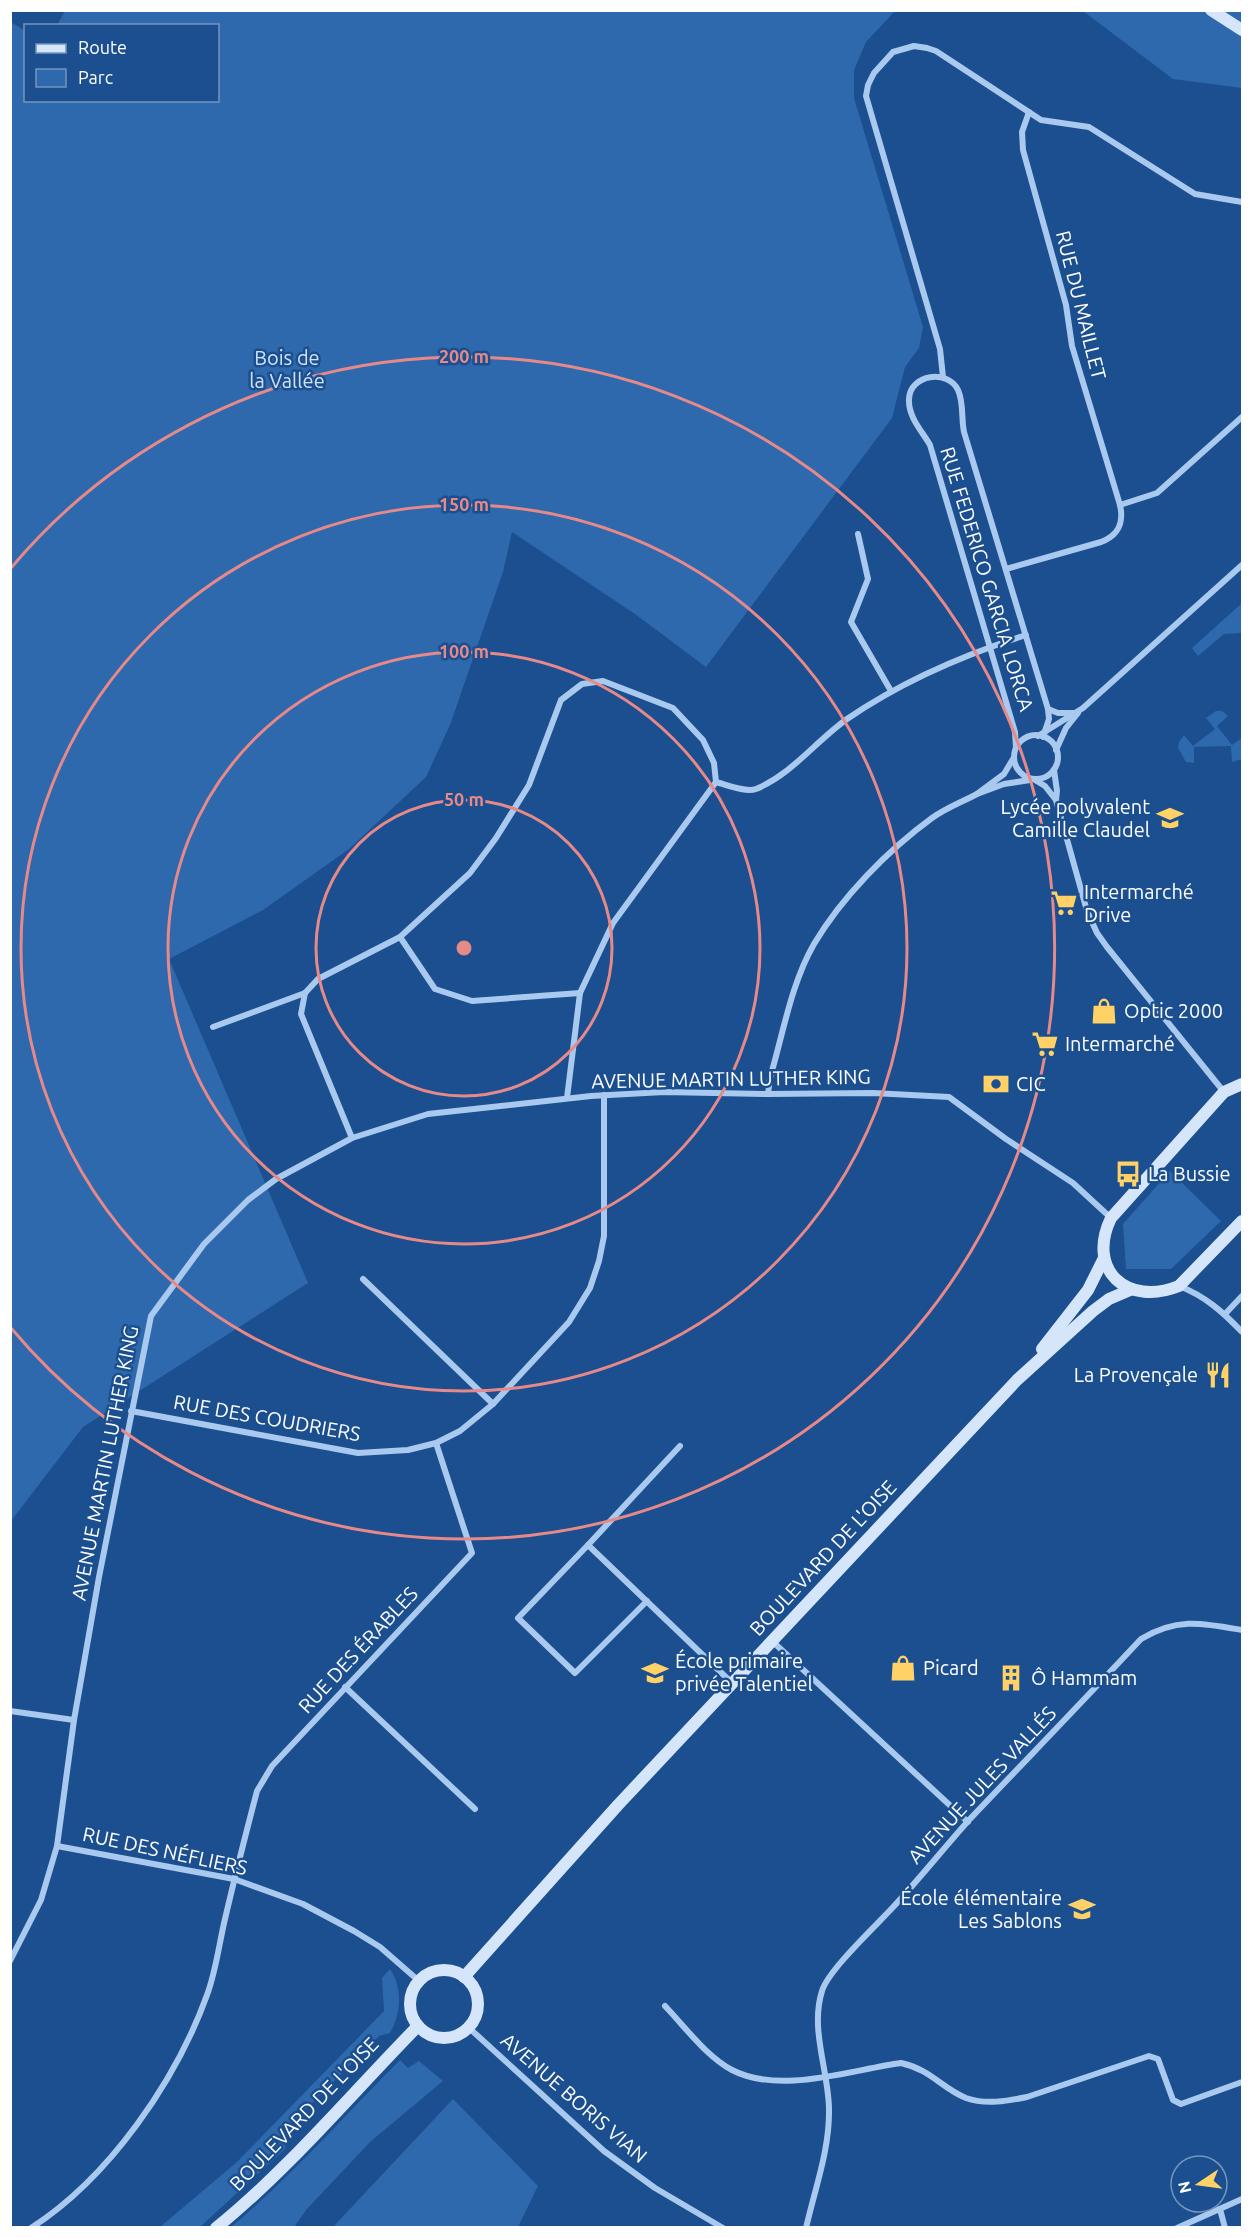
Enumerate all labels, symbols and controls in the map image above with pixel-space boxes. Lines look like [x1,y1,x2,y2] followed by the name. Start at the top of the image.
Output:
[24,24,219,102] legend
[78,37,127,57] text: Route
[78,67,113,87] text: Parc
[1052,228,1111,382] street label: RUE DU MAILLET
[249,346,325,392] park label: Bois de la Vallée
[439,346,489,366] text: 200 m
[936,444,1039,714] street label: RUE FEDERICO GARCIA LORCA
[439,494,489,514] text: 150 m
[439,641,489,661] text: 100 m
[444,789,484,809] text: 50 m
[1000,795,1150,841] place label: Lycée polyvalent Camille Claudel
[1155,803,1185,833] school or university icon: Lycée polyvalent Camille Claudel
[1084,880,1194,926] place label: Intermarché Drive
[1049,888,1079,918] supermarket icon: Intermarché Drive
[454,938,474,958] centre of rings
[1089,996,1119,1026] shop icon: Optic 2000
[1124,999,1223,1022] place label: Optic 2000
[1030,1029,1060,1059] supermarket icon: Intermarché
[1065,1032,1175,1055] place label: Intermarché
[591,1065,871,1092] street label: AVENUE MARTIN LUTHER KING
[981,1069,1011,1099] bank icon: CIC
[1016,1072,1046,1095] place label: CIC
[1113,1159,1143,1189] bus stop icon: La Bussie
[1148,1162,1230,1185] place label: La Bussie
[67,1324,142,1602] street label: AVENUE MARTIN LUTHER KING
[1203,1360,1233,1390] restaurant icon: La Provençale
[1074,1363,1198,1386] place label: La Provençale
[172,1390,362,1445] street label: RUE DES COUDRIERS
[745,1475,901,1640] street label: BOULEVARD DE L'OISE
[293,1582,422,1718] street label: RUE DES ÉRABLES
[675,1649,813,1695] place label: École primaire privée Talentiel
[888,1653,918,1683] shop icon: Picard
[923,1656,979,1679] place label: Picard
[640,1658,670,1688] school or university icon: École primaire privée Talentiel
[996,1663,1026,1693] building icon: Ô Hammam
[1031,1666,1137,1689] place label: Ô Hammam
[903,1701,1060,1868] street label: AVENUE JULES VALLÉS
[81,1822,250,1879] street label: RUE DES NÉFLIERS
[900,1886,1062,1932] place label: École élémentaire Les Sablons
[1067,1894,1097,1924] school or university icon: École élémentaire Les Sablons
[497,2028,652,2167] street label: AVENUE BORIS VIAN
[225,2032,383,2195] street label: BOULEVARD DE L'OISE
[1169,2154,1229,2214] north arrow
[1174,2180,1194,2195] text: N

